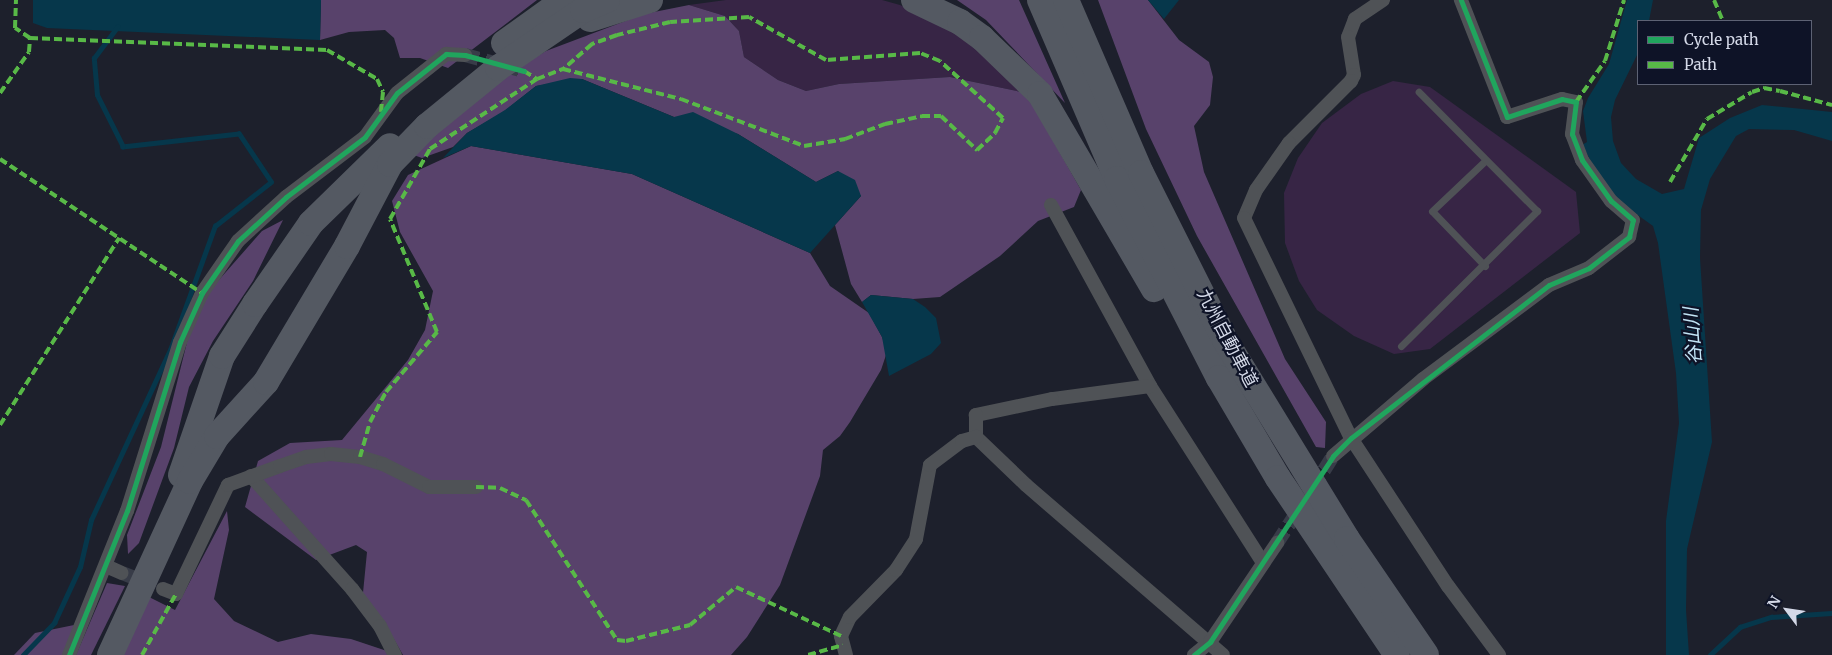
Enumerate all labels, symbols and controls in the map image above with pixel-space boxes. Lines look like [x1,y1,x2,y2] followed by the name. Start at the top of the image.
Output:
[1637,20,1812,85] legend
[1684,30,1759,49] text: Cycle path
[1684,55,1717,74] text: Path
[1192,285,1262,391] street label: 九州自動車道
[1680,307,1706,365] water label: 谷山川
[1762,585,1812,635] north arrow
[1764,593,1785,612] text: N

